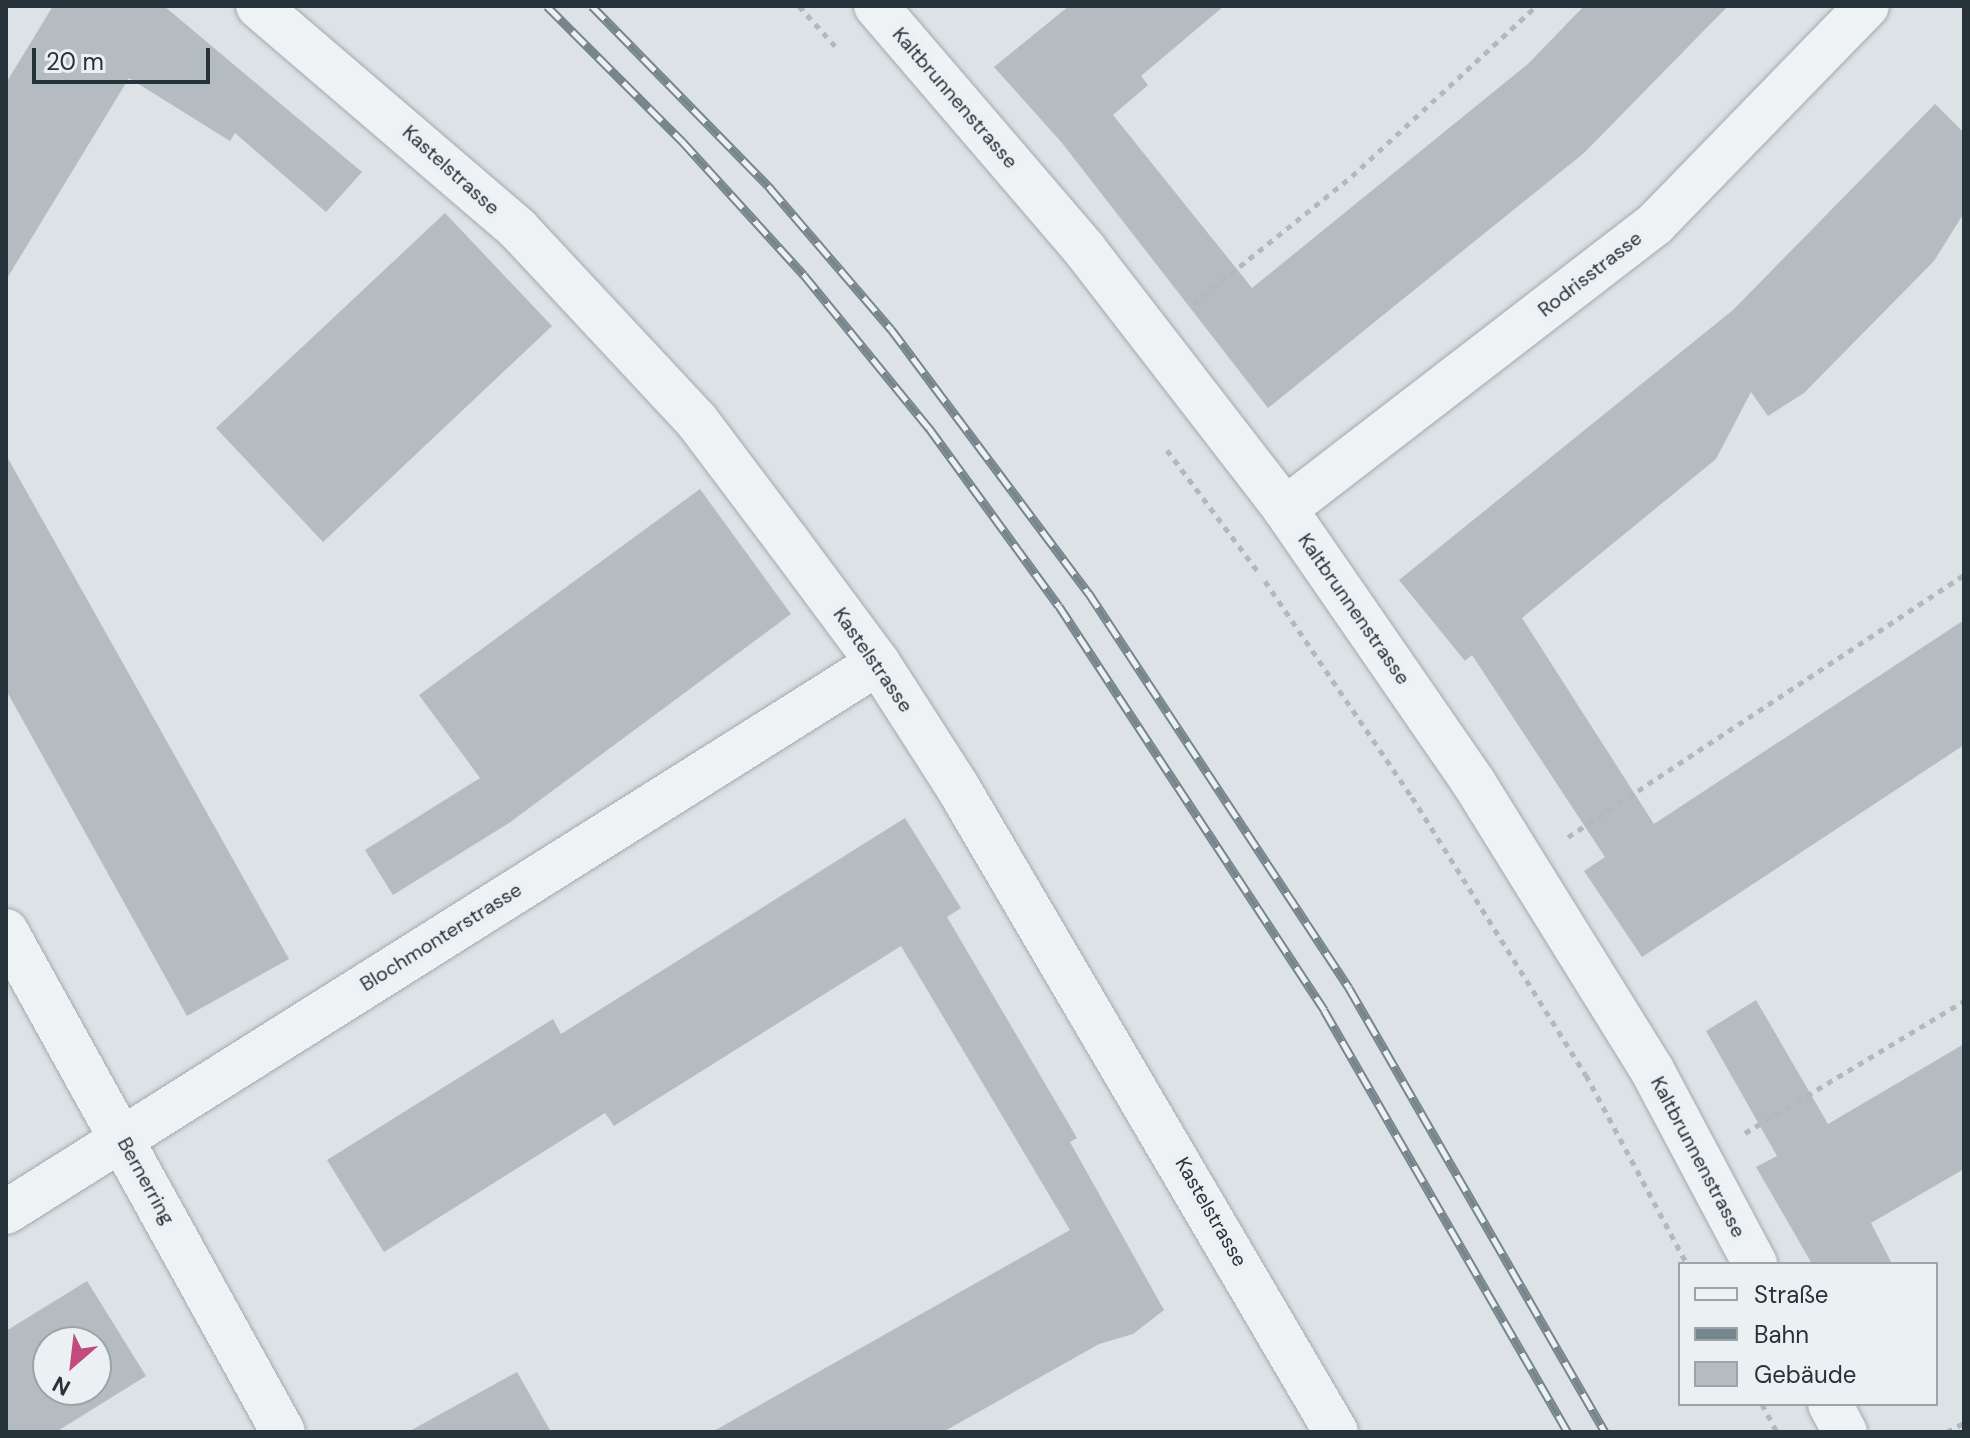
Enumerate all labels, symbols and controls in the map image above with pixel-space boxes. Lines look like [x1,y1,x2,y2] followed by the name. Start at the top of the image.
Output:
[887,23,1023,173] street label: Kaltbrunnenstrasse
[36,32,214,82] scale bar
[46,46,104,77] text: 20 m
[398,120,504,220] street label: Kastelstrasse
[1533,226,1647,322] street label: Rodrisstrasse
[1293,529,1415,689] street label: Kaltbrunnenstrasse
[828,603,918,717] street label: Kastelstrasse
[356,878,526,996] street label: Blochmonterstrasse
[1645,1072,1751,1242] street label: Kaltbrunnenstrasse
[112,1133,180,1229] street label: Bernerring
[1170,1153,1252,1271] street label: Kastelstrasse
[1678,1262,1938,1406] legend
[1754,1279,1828,1310] text: Straße
[1754,1319,1809,1350] text: Bahn
[32,1326,112,1406] north arrow
[1754,1359,1856,1390] text: Gebäude
[48,1369,75,1402] text: N

